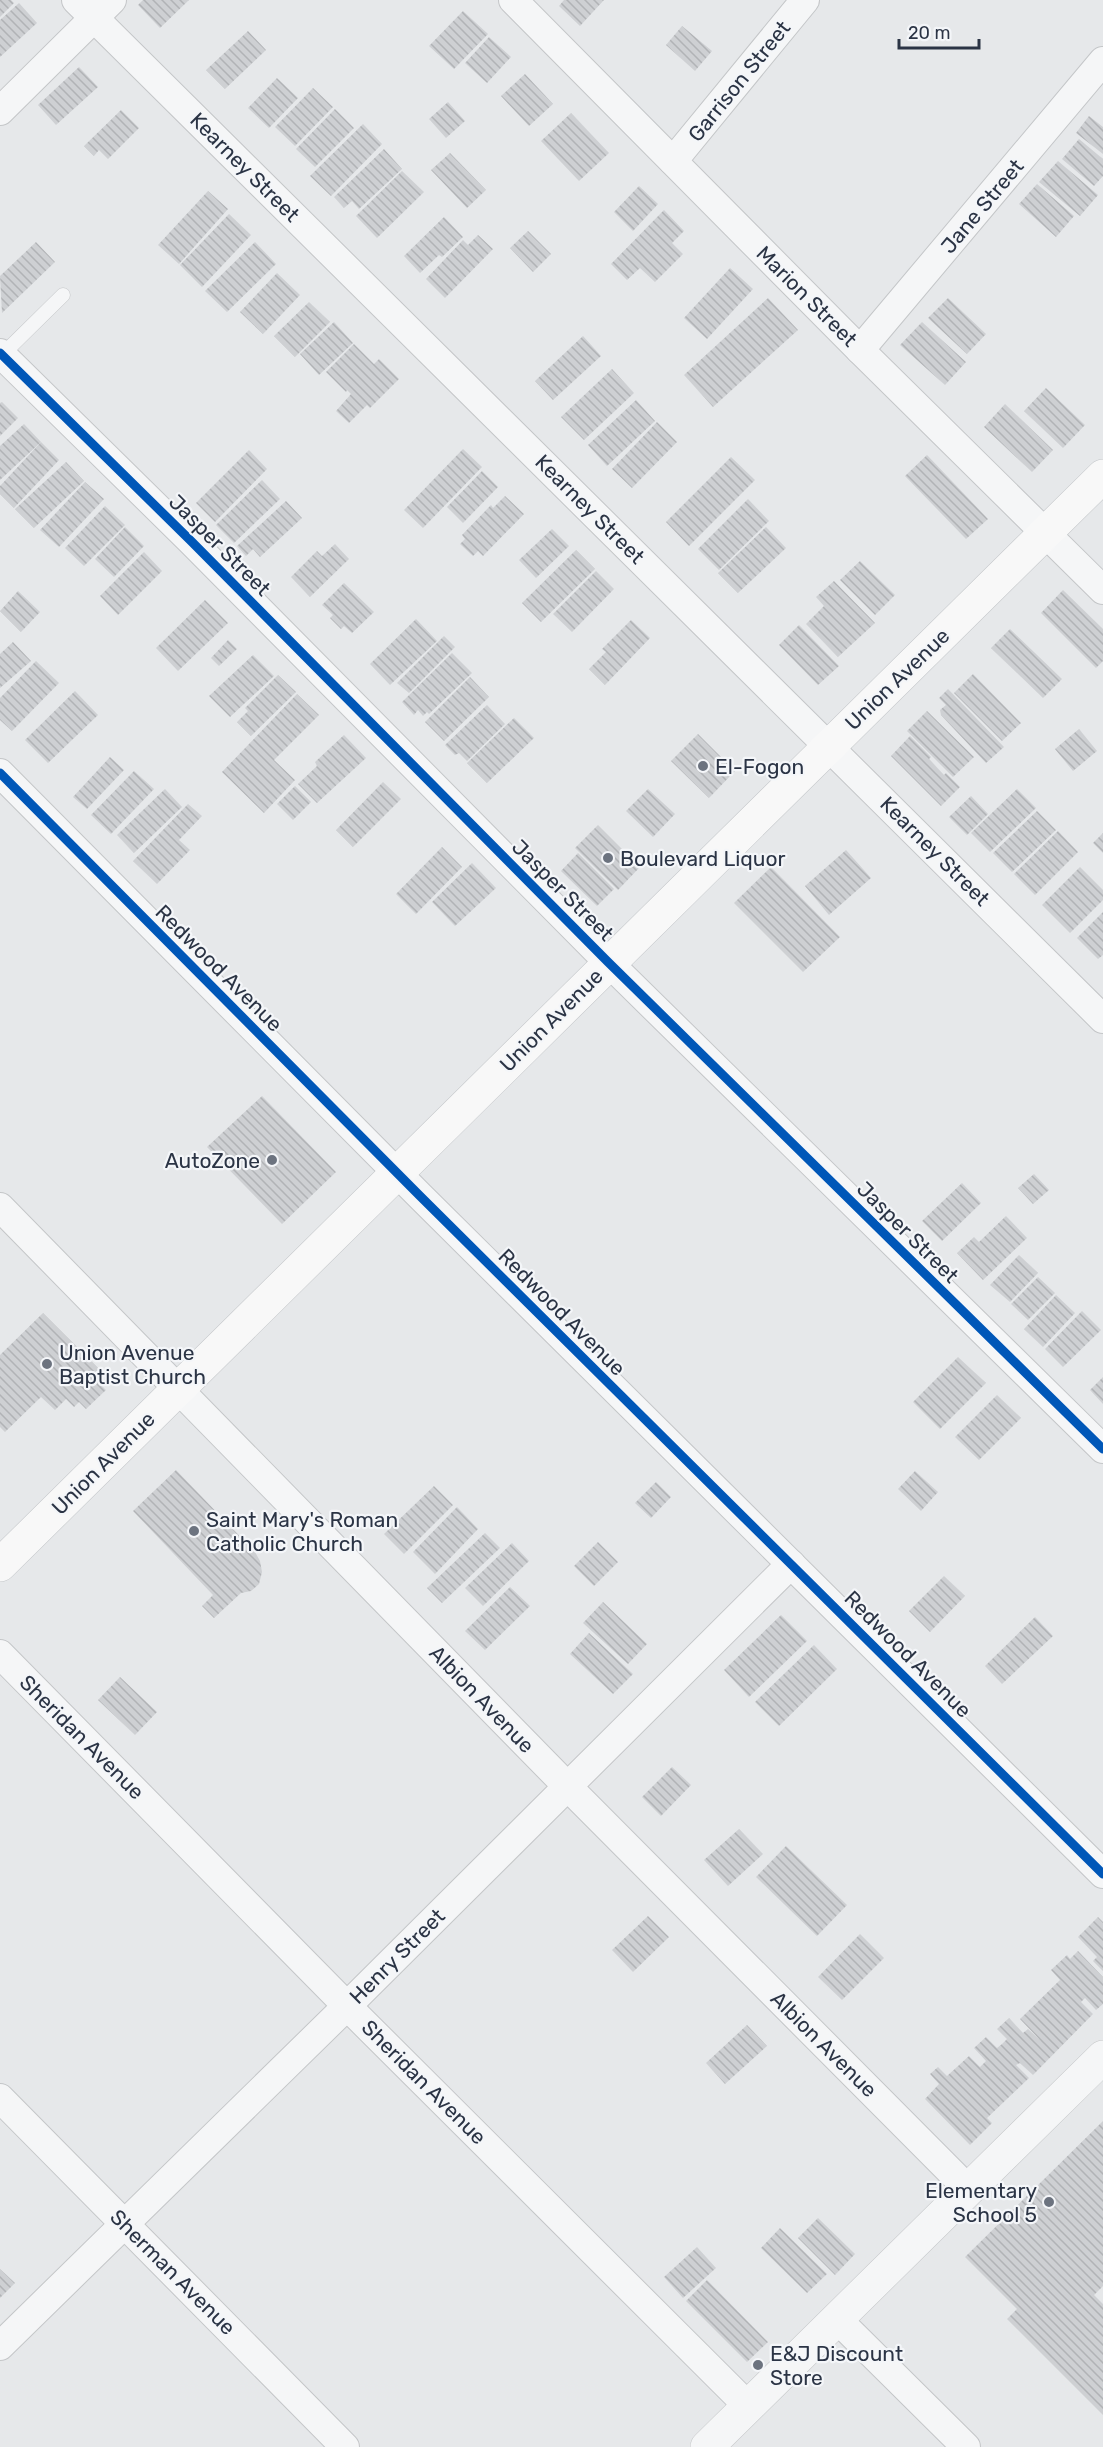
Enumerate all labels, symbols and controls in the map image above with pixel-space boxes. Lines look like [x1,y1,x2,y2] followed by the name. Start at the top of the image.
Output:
[899,12,978,50] scale bar
[683,16,795,146] street label: Garrison Street
[908,22,950,44] text: 20 m
[185,107,305,227] street label: Kearney Street
[935,154,1029,258] street label: Jane Street
[752,241,862,351] street label: Marion Street
[530,449,650,569] street label: Kearney Street
[164,489,276,601] street label: Jasper Street
[840,623,954,735] street label: Union Avenue
[715,754,804,779] place label: El-Fogon
[696,759,710,773] marker: El-Fogon
[875,791,995,911] street label: Kearney Street
[507,834,619,946] street label: Jasper Street
[620,846,786,871] place label: Boulevard Liquor
[601,851,615,865] marker: Boulevard Liquor
[150,899,288,1037] street label: Redwood Avenue
[494,963,608,1077] street label: Union Avenue
[165,1148,260,1173] place label: AutoZone
[265,1153,279,1167] marker: AutoZone
[852,1176,964,1288] street label: Jasper Street
[493,1243,631,1381] street label: Redwood Avenue
[59,1340,206,1389] place label: Union Avenue Baptist Church
[40,1357,54,1371] marker: Union Avenue Baptist Church
[46,1406,160,1520] street label: Union Avenue
[206,1507,398,1556] place label: Saint Mary's Roman Catholic Church
[187,1524,201,1538] marker: Saint Mary's Roman Catholic Church
[839,1585,977,1723] street label: Redwood Avenue
[424,1640,540,1758] street label: Albion Avenue
[15,1670,149,1804] street label: Sheridan Avenue
[344,1903,450,2009] street label: Henry Street
[766,1986,882,2102] street label: Albion Avenue
[357,2015,491,2149] street label: Sheridan Avenue
[925,2178,1037,2227] place label: Elementary School 5
[1042,2195,1056,2209] marker: Elementary School 5
[105,2204,241,2340] street label: Sherman Avenue
[770,2341,903,2390] place label: E&J Discount Store
[751,2358,765,2372] marker: E&J Discount Store

